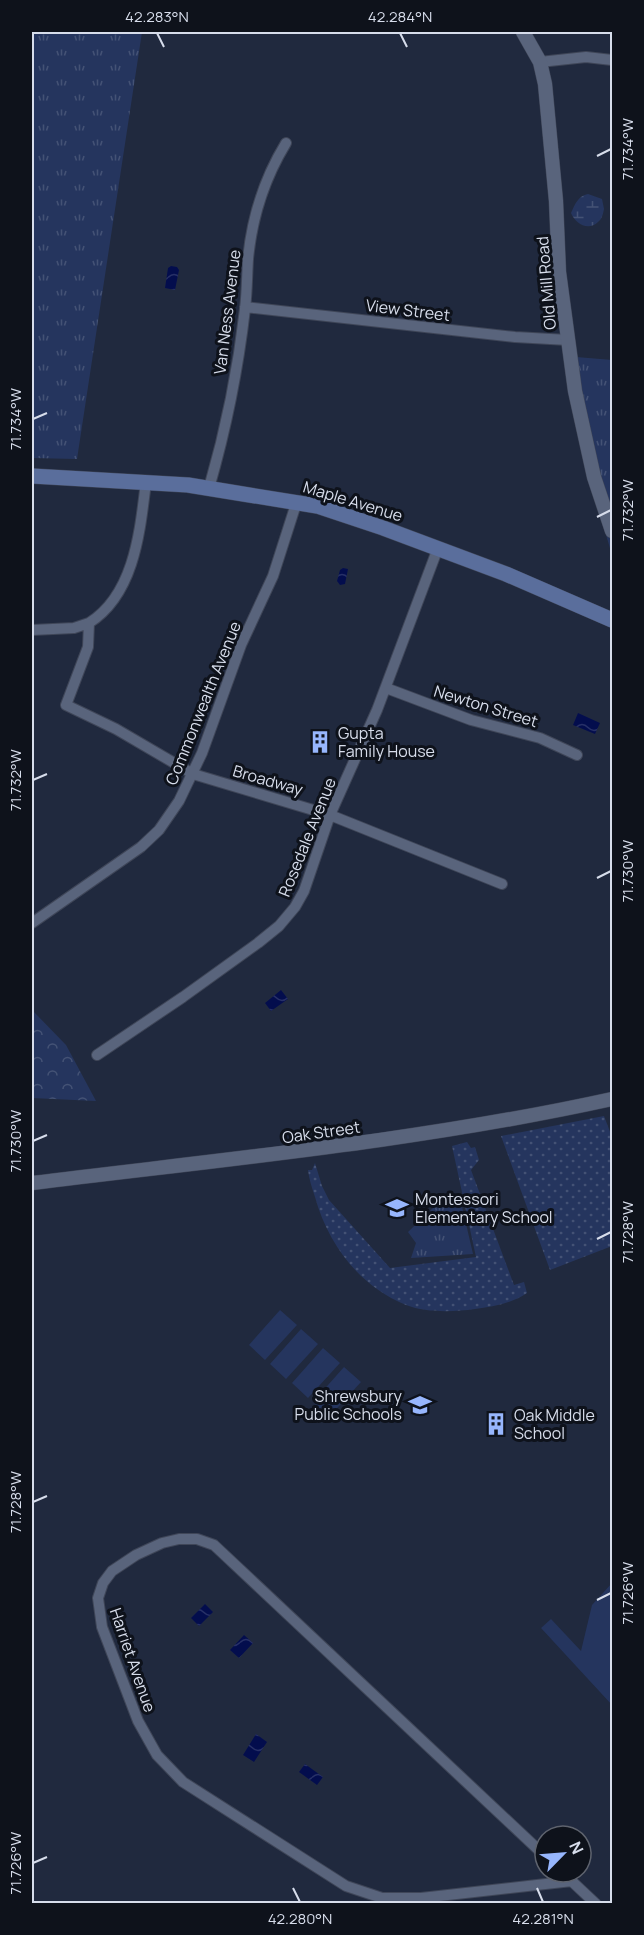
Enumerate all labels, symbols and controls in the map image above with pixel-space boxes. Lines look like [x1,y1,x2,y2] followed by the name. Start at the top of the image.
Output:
[125,6,189,27] text: 42.283°N
[368,6,432,27] text: 42.284°N
[617,118,638,180] text: 71.734°W
[531,235,561,331] street label: Old Mill Road
[208,248,246,376] street label: Van Ness Avenue
[365,294,451,326] street label: View Street
[5,388,26,450] text: 71.734°W
[301,475,405,527] street label: Maple Avenue
[617,479,638,541] text: 71.732°W
[160,618,246,788] street label: Commonwealth Avenue
[431,680,541,732] street label: Newton Street
[338,722,435,762] place label: Gupta Family House
[307,729,333,755] building icon: Gupta Family House
[5,749,26,811] text: 71.732°W
[230,760,306,801] street label: Broadway
[273,774,341,900] street label: Rosedale Avenue
[617,840,638,902] text: 71.730°W
[5,1110,26,1172] text: 71.730°W
[281,1116,361,1148] street label: Oak Street
[415,1188,553,1228] place label: Montessori Elementary School
[384,1195,410,1221] school or university icon: Montessori Elementary School
[617,1201,638,1263] text: 71.728°W
[295,1385,403,1425] place label: Shrewsbury Public Schools
[407,1392,433,1418] school or university icon: Shrewsbury Public Schools
[514,1404,595,1444] place label: Oak Middle School
[483,1411,509,1437] building icon: Oak Middle School
[5,1471,26,1533] text: 71.728°W
[617,1562,638,1624] text: 71.726°W
[105,1605,161,1715] street label: Harriet Avenue
[533,1824,593,1884] north arrow
[5,1832,26,1894] text: 71.726°W
[564,1838,589,1858] text: N
[268,1908,332,1929] text: 42.280°N
[512,1908,574,1929] text: 42.281°N

